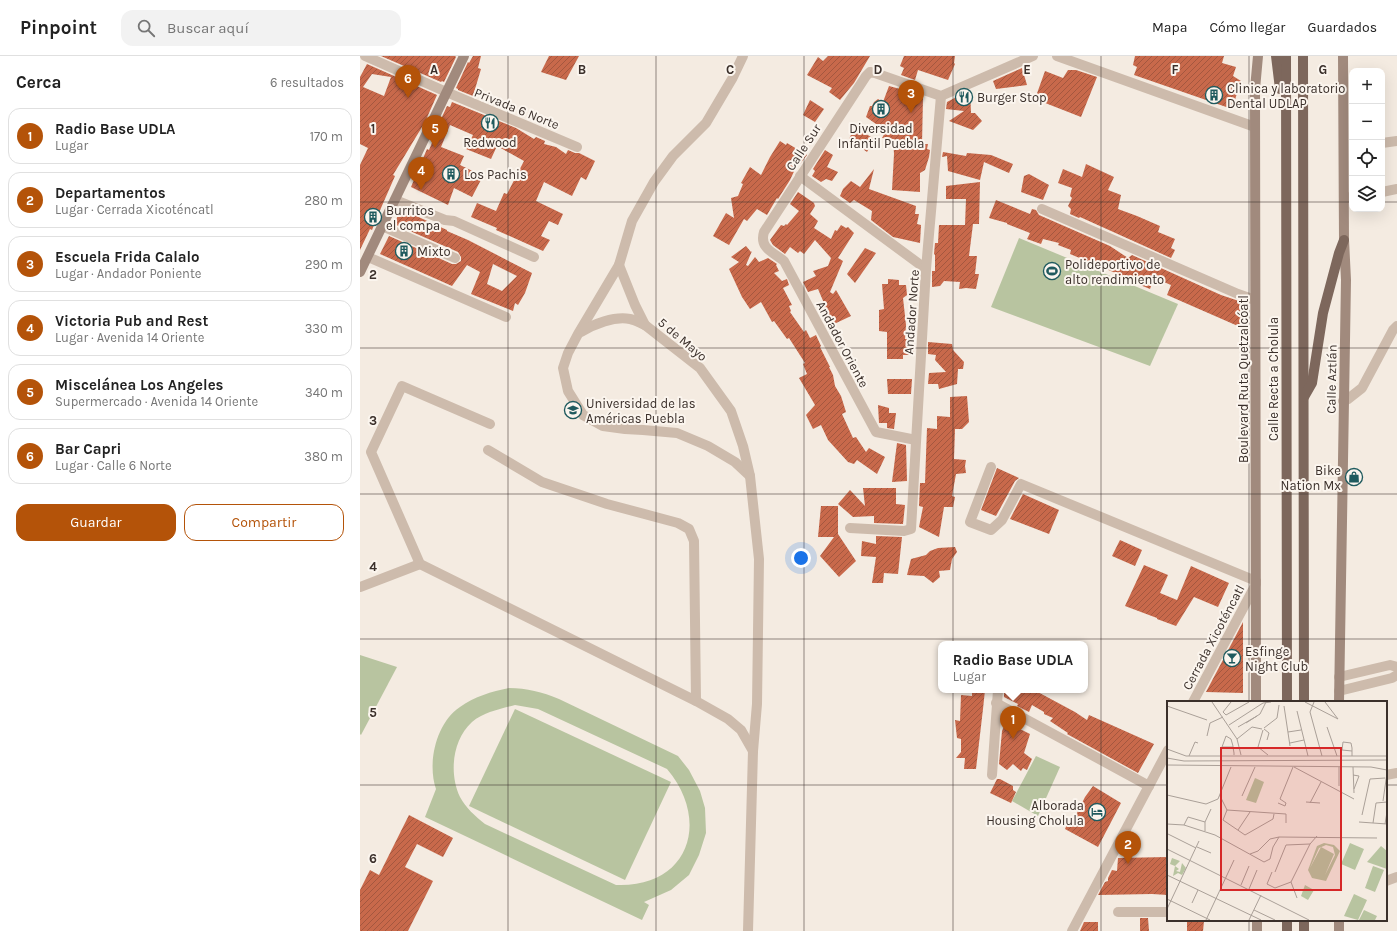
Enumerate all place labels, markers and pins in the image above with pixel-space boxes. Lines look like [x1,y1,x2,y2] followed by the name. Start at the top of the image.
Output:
[395,65,421,98] pin: 6
[898,80,924,113] pin: 3
[1227,81,1345,111] place label: Clinica y laboratorio Dental UDLAP
[1204,85,1224,105] building icon: Clinica y laboratorio Dental UDLAP
[954,87,974,107] restaurant icon: Burger Stop
[977,90,1047,105] place label: Burger Stop
[871,99,891,119] building icon: Diversidad Infantil Puebla
[480,113,500,133] restaurant icon: Redwood
[422,115,448,148] pin: 5
[838,121,924,151] place label: Diversidad Infantil Puebla
[463,135,517,150] place label: Redwood
[408,157,434,190] pin: 4
[441,164,461,184] building icon: Los Pachis
[464,167,527,182] place label: Los Pachis
[386,203,440,233] place label: Burritos el compa
[363,207,383,227] building icon: Burritos el compa
[394,241,414,261] building icon: Mixto
[417,244,451,259] place label: Mixto
[1065,257,1164,287] place label: Polideportivo de alto rendimiento
[1042,261,1062,281] sports icon: Polideportivo de alto rendimiento
[586,396,696,426] place label: Universidad de las Américas Puebla
[563,400,583,420] school or university icon: Universidad de las Américas Puebla
[1280,463,1341,493] place label: Bike Nation Mx
[1344,467,1364,487] shop icon: Bike Nation Mx
[1245,644,1308,674] place label: Esfinge Night Club
[1222,648,1242,668] bar icon: Esfinge Night Club
[1000,706,1026,739] pin: 1
[986,798,1084,828] place label: Alborada Housing Cholula
[1087,802,1107,822] hotel icon: Alborada Housing Cholula
[1115,831,1141,864] pin: 2

